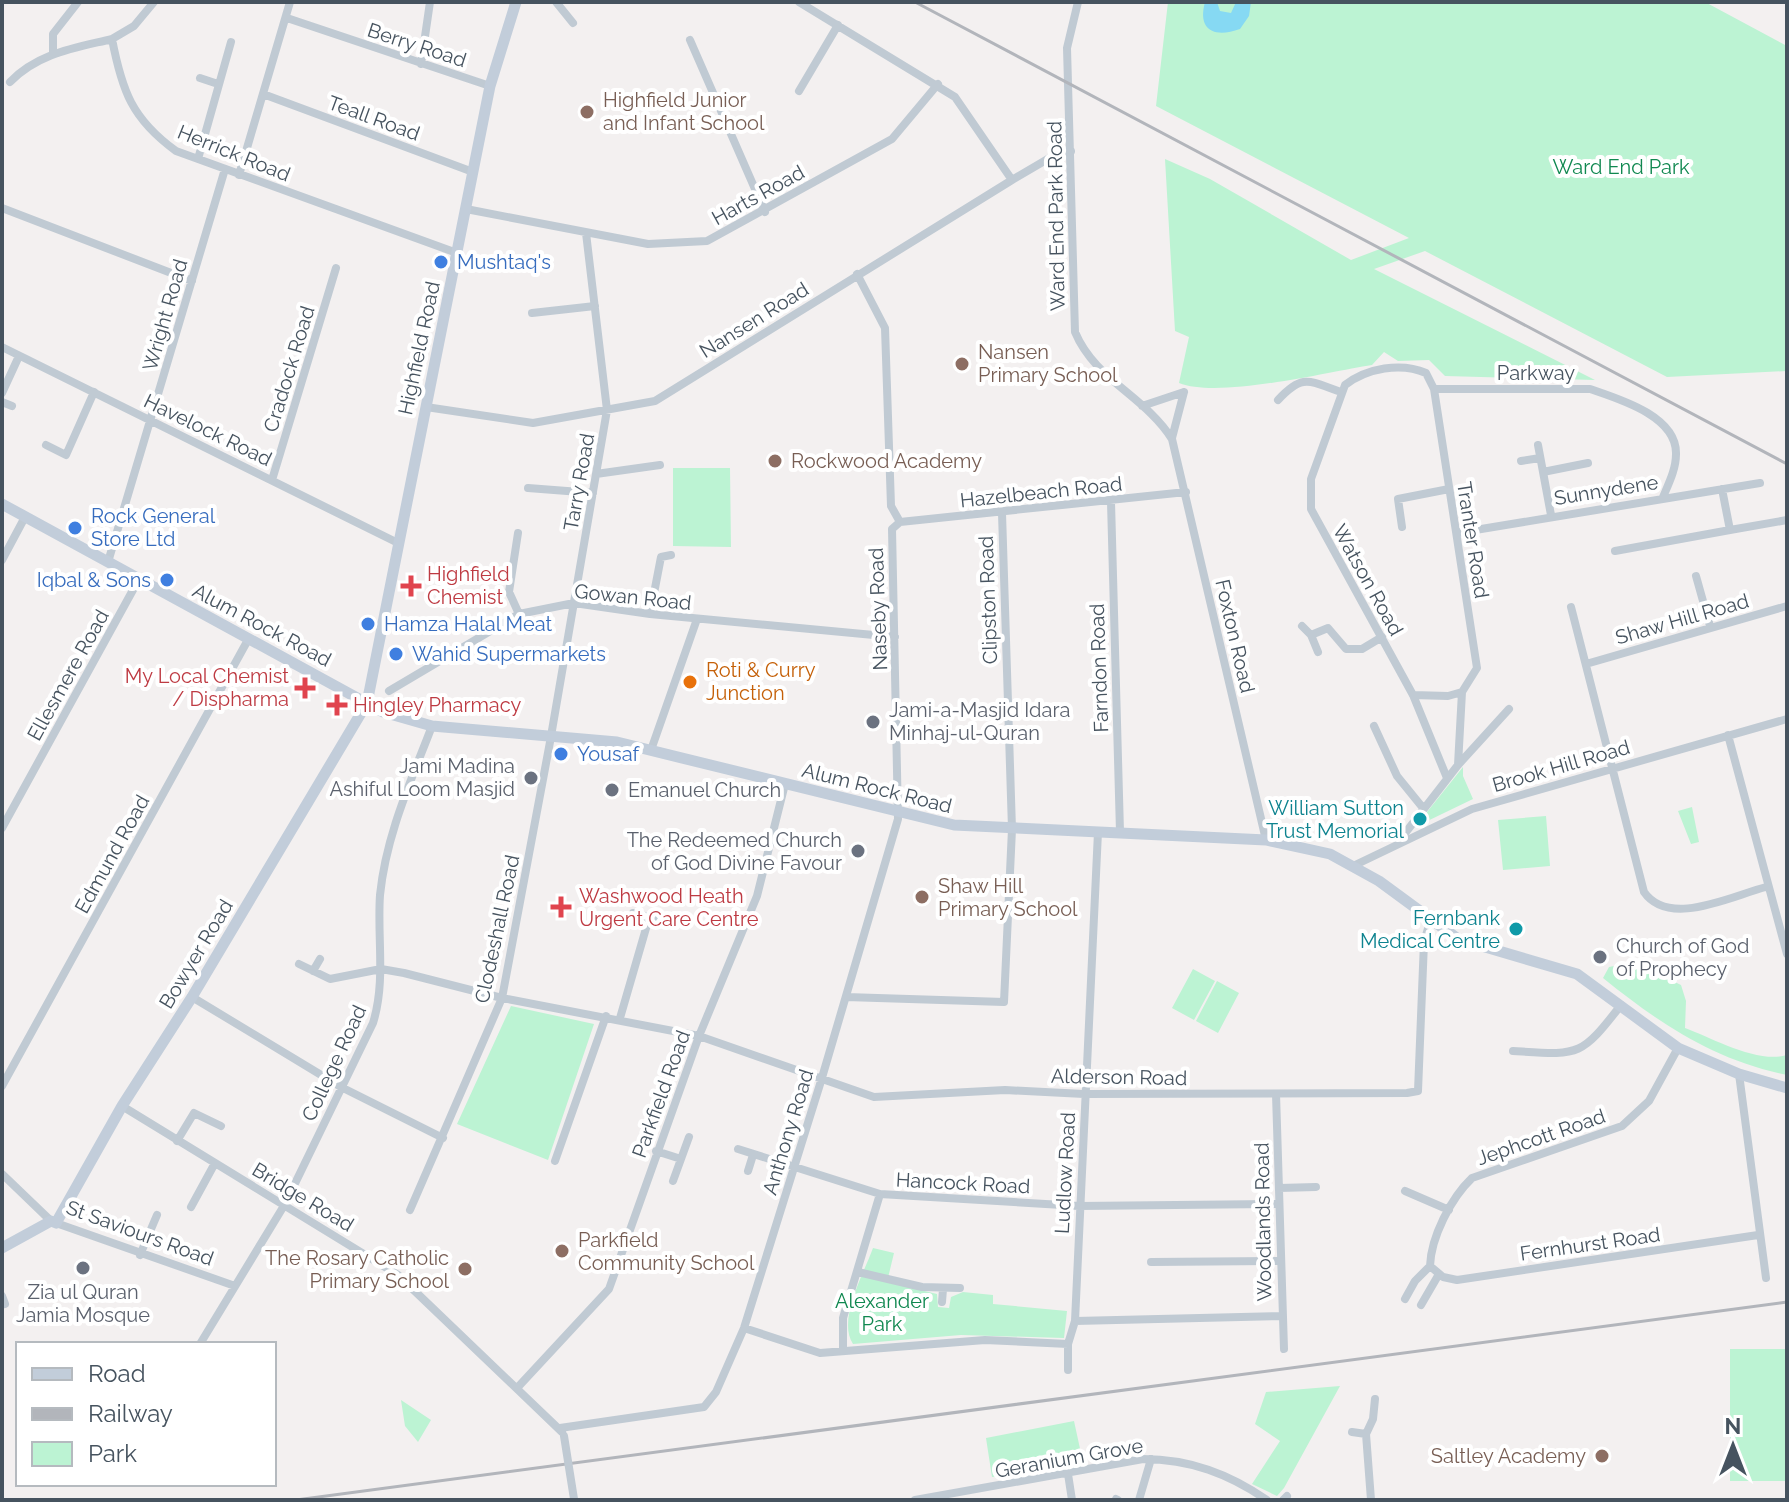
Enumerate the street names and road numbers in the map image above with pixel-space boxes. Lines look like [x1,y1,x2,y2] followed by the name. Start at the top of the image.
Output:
[365,18,469,72] street label: Berry Road
[325,90,423,146] street label: Teall Road
[174,120,294,186] street label: Herrick Road
[1042,121,1070,311] street label: Ward End Park Road
[708,160,808,230] street label: Harts Road
[138,256,192,374] street label: Wright Road
[695,277,813,363] street label: Nansen Road
[393,279,445,417] street label: Highfield Road
[258,303,320,435] street label: Cradock Road
[1497,361,1575,385] street label: Parkway
[140,389,276,471] street label: Havelock Road
[559,431,599,533] street label: Tarry Road
[1552,470,1660,510] street label: Sunnydene
[959,472,1123,512] street label: Hazelbeach Road
[1452,480,1494,600] street label: Tranter Road
[1328,520,1408,640] street label: Watson Road
[974,535,1002,665] street label: Clipston Road
[864,547,892,671] street label: Naseby Road
[1210,577,1260,695] street label: Foxton Road
[189,578,335,672] street label: Alum Rock Road
[573,579,693,615] street label: Gowan Road
[1613,588,1751,650] street label: Shaw Hill Road
[1085,603,1113,733] street label: Farndon Road
[22,605,114,745] street label: Ellesmere Road
[1489,735,1633,797] street label: Brook Hill Road
[800,758,954,818] street label: Alum Rock Road
[70,791,154,917] street label: Edmund Road
[470,853,524,1005] street label: Clodeshall Road
[154,895,238,1013] street label: Bowyer Road
[297,1001,371,1125] street label: College Road
[627,1027,695,1161] street label: Parkfield Road
[1051,1064,1187,1090] street label: Alderson Road
[757,1066,819,1198] street label: Anthony Road
[1474,1104,1608,1170] street label: Jephcott Road
[1050,1112,1080,1234] street label: Ludlow Road
[1250,1142,1276,1302] street label: Woodlands Road
[248,1157,358,1237] street label: Bridge Road
[895,1167,1031,1199] street label: Hancock Road
[63,1195,217,1271] street label: St Saviours Road
[1518,1222,1662,1266] street label: Fernhurst Road
[993,1433,1145,1483] street label: Geranium Grove

